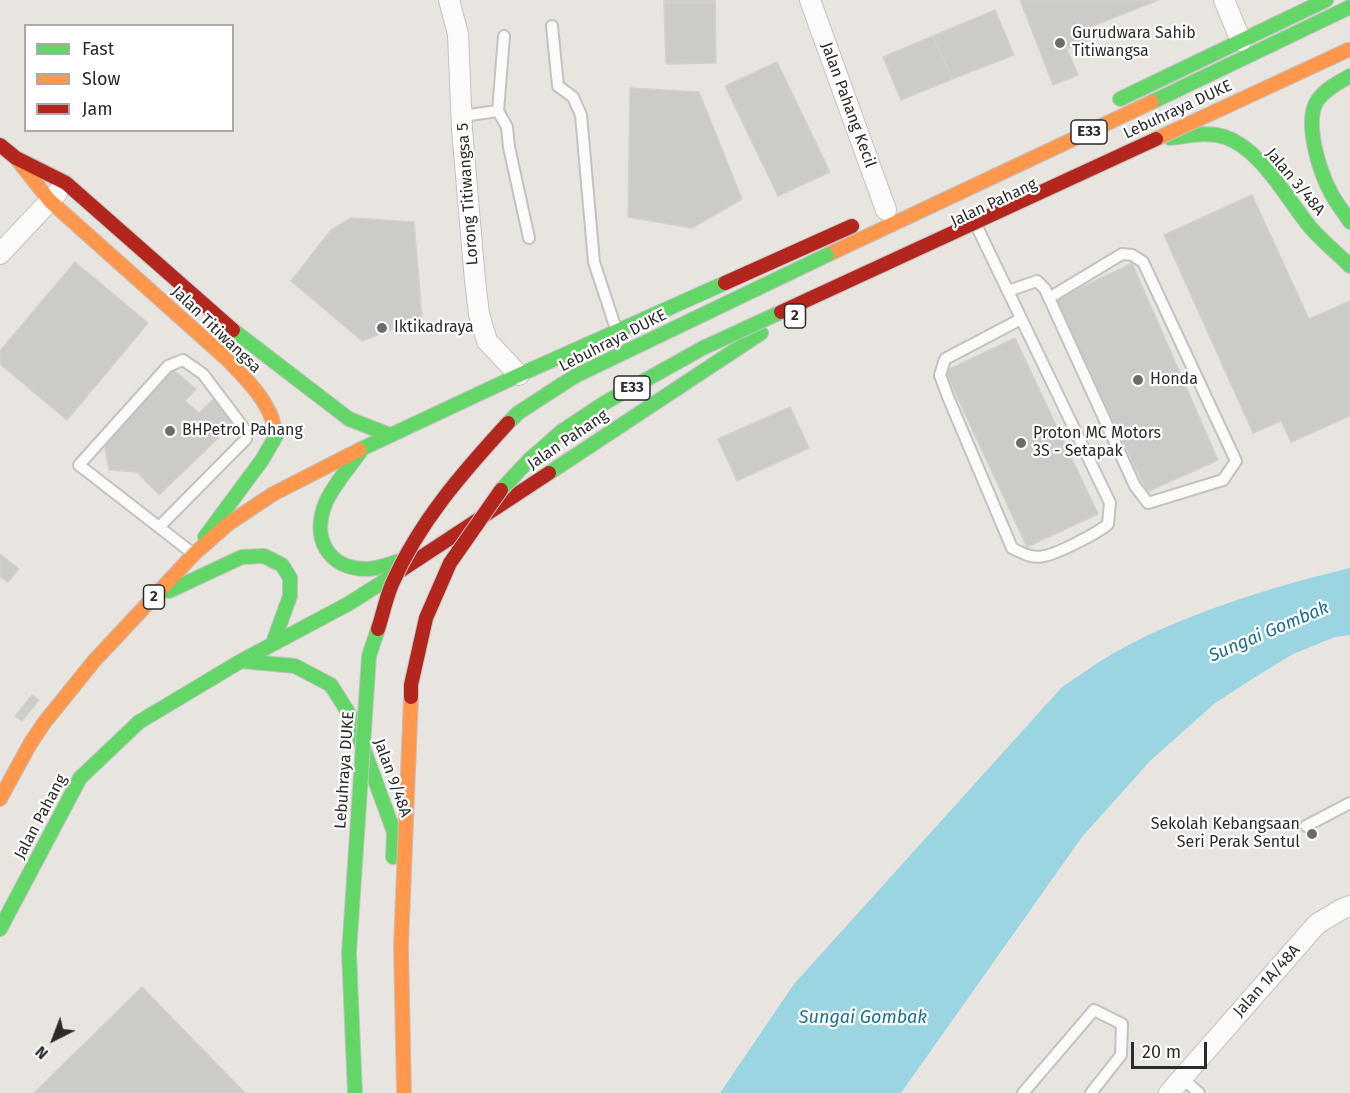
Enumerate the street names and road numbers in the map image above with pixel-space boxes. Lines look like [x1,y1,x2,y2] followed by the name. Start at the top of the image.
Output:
[816,40,880,170] street label: Jalan Pahang Kecil
[1120,76,1236,144] street label: Lebuhraya DUKE
[1071,120,1107,144] road number: E33
[453,122,483,266] street label: Lorong Titiwangsa 5
[1261,144,1329,220] street label: Jalan 3/48A
[948,175,1040,231] street label: Jalan Pahang
[167,282,265,378] street label: Jalan Titiwangsa
[784,304,806,328] road number: 2
[556,306,670,376] street label: Lebuhraya DUKE
[614,376,650,400] road number: E33
[524,406,612,474] street label: Jalan Pahang
[144,585,164,609] road number: 2
[331,710,359,830] street label: Lebuhraya DUKE
[369,736,415,820] street label: Jalan 9/48A
[11,771,71,863] street label: Jalan Pahang
[1230,941,1304,1021] street label: Jalan 1A/48A

